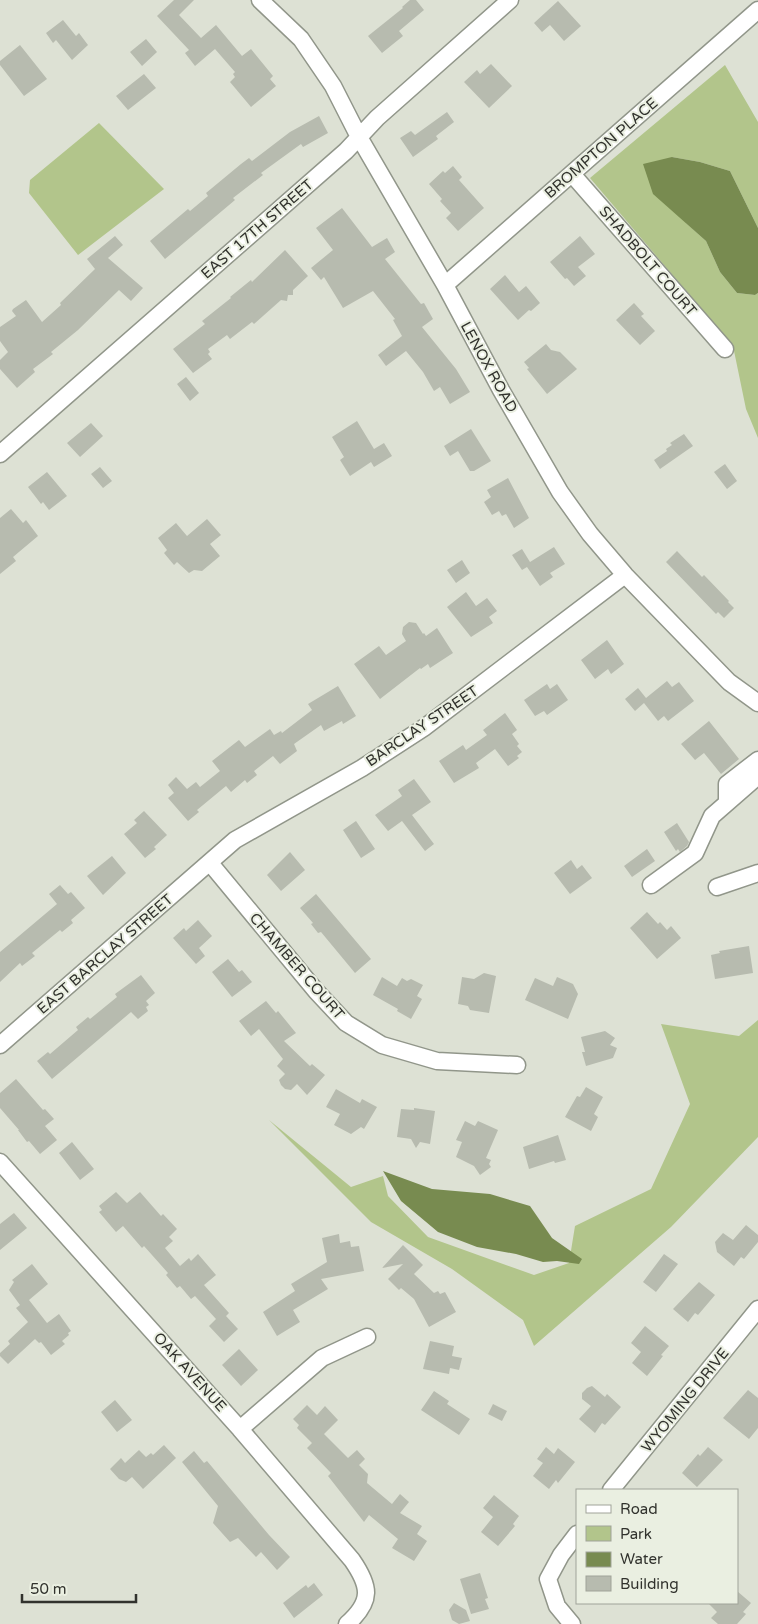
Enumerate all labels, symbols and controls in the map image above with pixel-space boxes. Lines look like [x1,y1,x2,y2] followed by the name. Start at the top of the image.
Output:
[541,94,661,202] street label: BROMPTON PLACE
[197,175,317,283] street label: EAST 17TH STREET
[595,202,701,320] street label: SHADBOLT COURT
[457,318,521,416] street label: LENOX ROAD
[362,682,482,770] street label: BARCLAY STREET
[33,890,177,1018] street label: EAST BARCLAY STREET
[246,909,348,1023] street label: CHAMBER COURT
[150,1329,230,1415] street label: OAK AVENUE
[637,1344,733,1456] street label: WYOMING DRIVE
[576,1489,738,1604] legend
[620,1500,658,1518] text: Road
[620,1525,652,1543] text: Park
[620,1550,663,1568] text: Water
[22,1572,136,1604] scale bar
[620,1575,679,1593] text: Building
[30,1580,67,1598] text: 50 m

